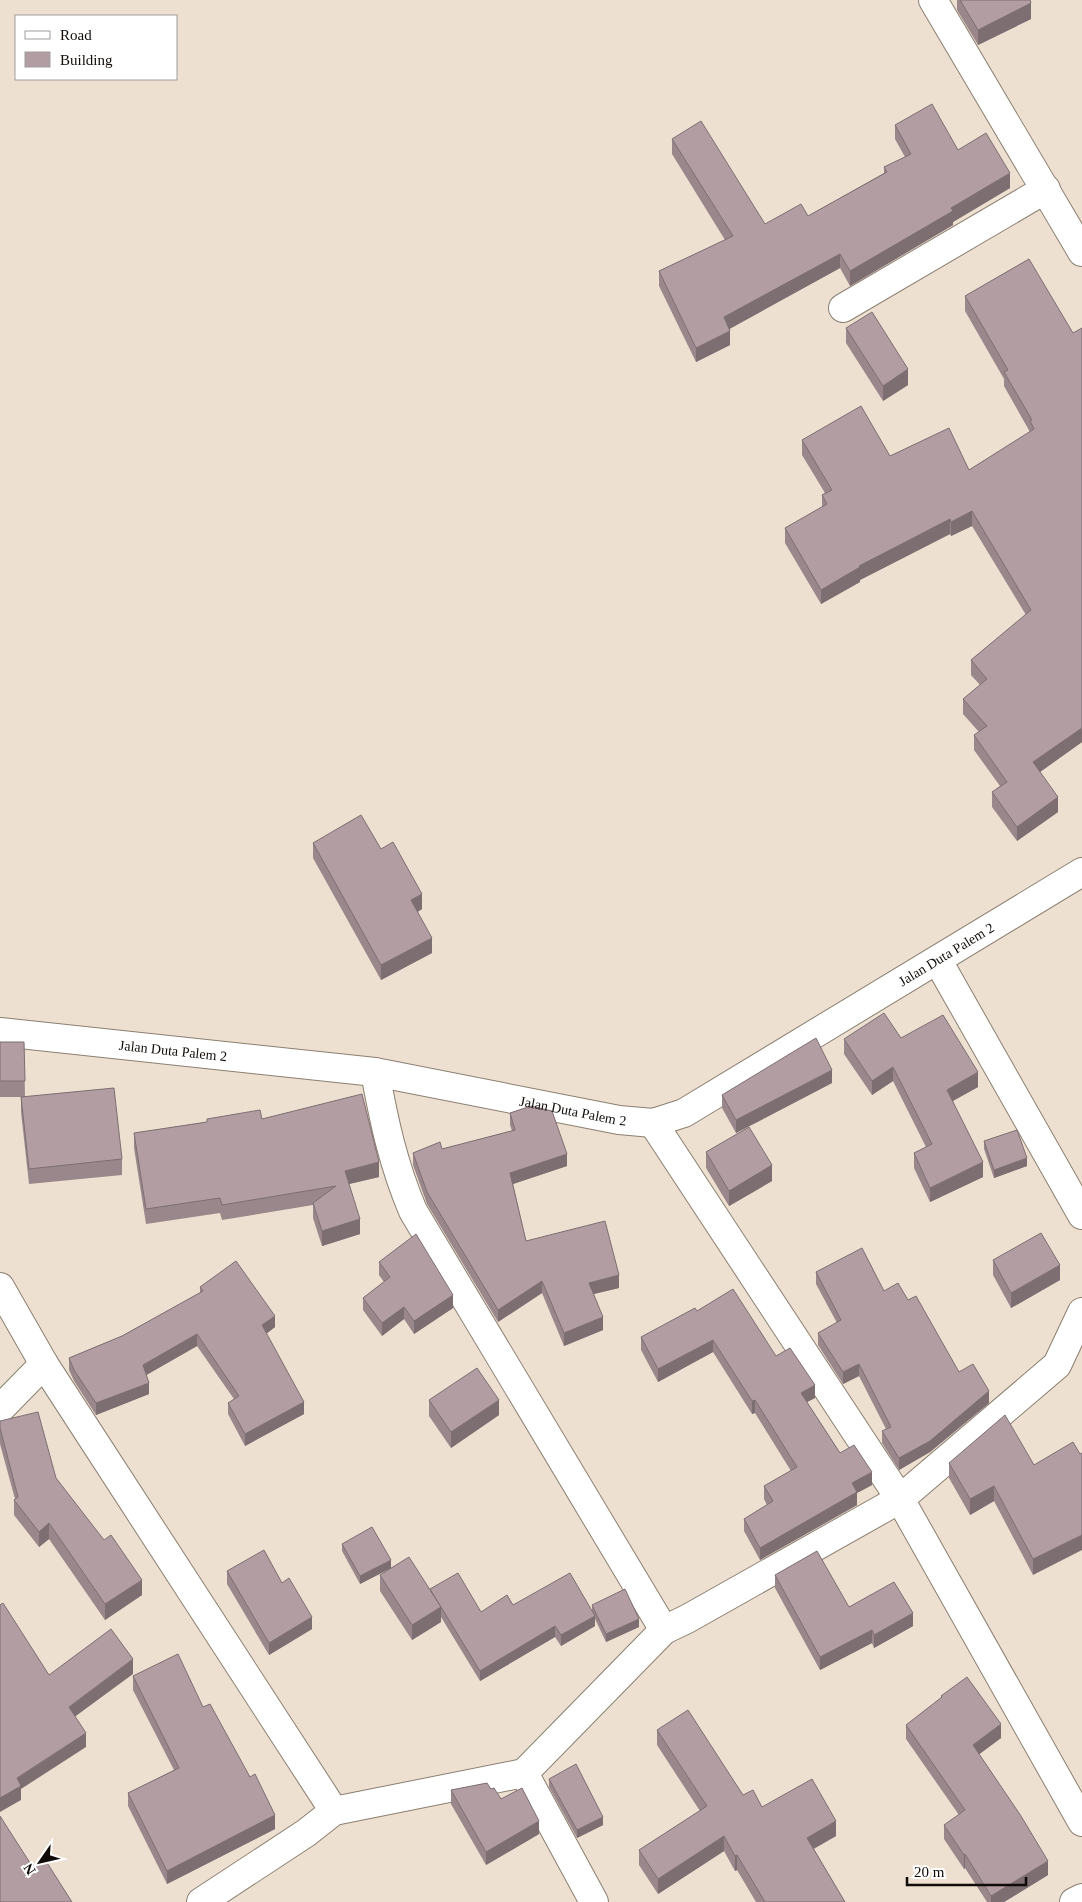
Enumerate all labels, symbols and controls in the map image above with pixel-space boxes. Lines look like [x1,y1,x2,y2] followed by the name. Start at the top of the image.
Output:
[15,15,178,80] legend
[60,27,92,43] text: Road
[60,52,113,68] text: Building
[896,920,996,989] street label: Jalan Duta Palem 2
[118,1037,228,1064] street label: Jalan Duta Palem 2
[518,1093,627,1128] street label: Jalan Duta Palem 2
[15,1837,65,1887] north arrow
[907,1854,1026,1886] scale bar
[21,1861,39,1877] text: N
[914,1864,945,1880] text: 20 m

